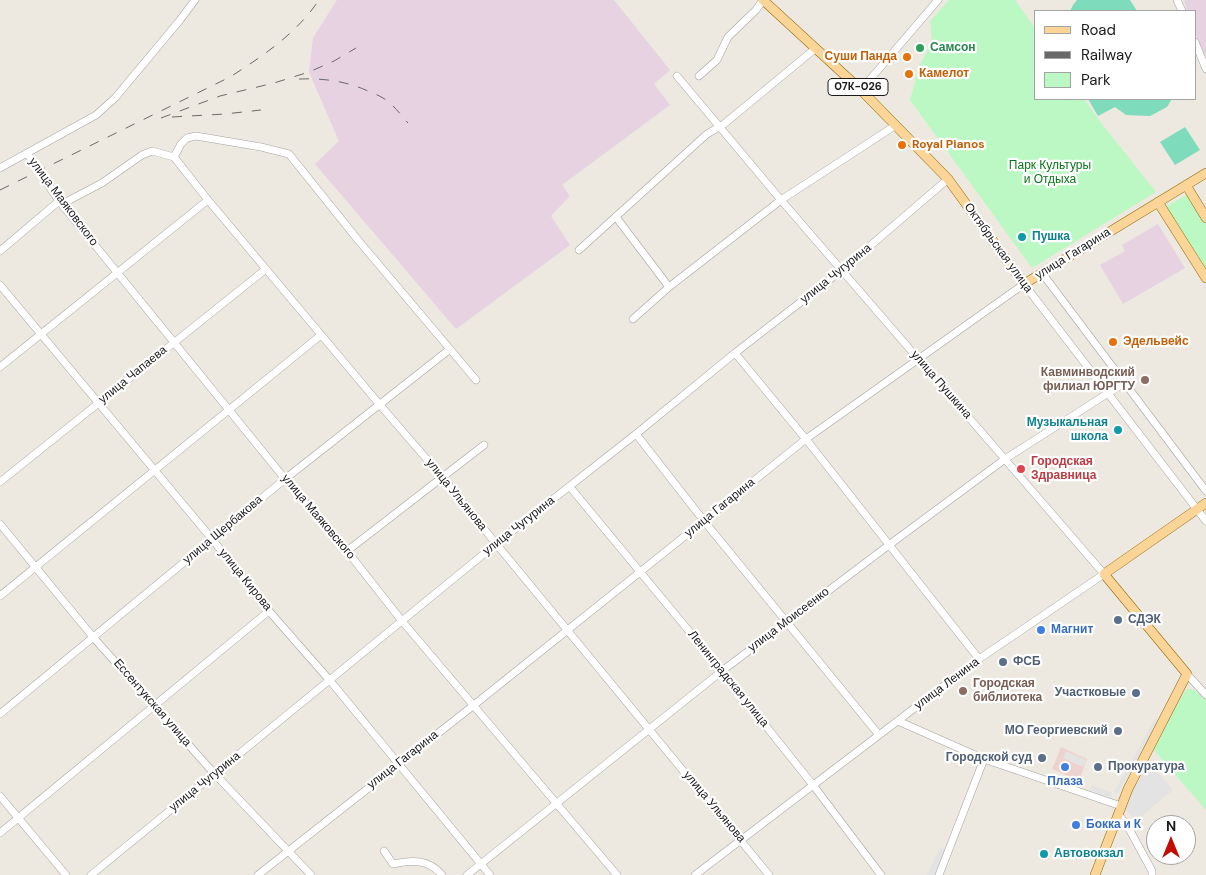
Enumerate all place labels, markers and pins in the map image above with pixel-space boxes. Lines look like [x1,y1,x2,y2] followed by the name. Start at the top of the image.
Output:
[930,41,975,55] place label: Самсон
[914,42,926,54] marker: Самсон
[825,50,897,64] place label: Суши Панда
[901,51,913,63] marker: Суши Панда
[919,67,969,81] place label: Камелот
[903,68,915,80] marker: Камелот
[912,138,985,152] place label: Royal Pianos
[896,139,908,151] marker: Royal Pianos
[1032,230,1070,244] place label: Пушка
[1016,231,1028,243] marker: Пушка
[1123,335,1189,349] place label: Эдельвейс
[1107,336,1119,348] marker: Эдельвейс
[1041,366,1135,394] place label: Кавминводский филиал ЮРГТУ
[1139,374,1151,386] marker: Кавминводский филиал ЮРГТУ
[1027,416,1108,444] place label: Музыкальная школа
[1112,424,1124,436] marker: Музыкальная школа
[1031,455,1096,483] place label: Городская Здравница
[1015,463,1027,475] marker: Городская Здравница
[1128,613,1161,627] place label: СДЭК
[1112,614,1124,626] marker: СДЭК
[1051,623,1093,637] place label: Магнит
[1035,624,1047,636] marker: Магнит
[1013,655,1041,669] place label: ФСБ
[997,656,1009,668] marker: ФСБ
[973,677,1042,705] place label: Городская библиотека
[957,685,969,697] marker: Городская библиотека
[1055,686,1126,700] place label: Участковые
[1130,687,1142,699] marker: Участковые
[1005,724,1108,738] place label: МО Георгиевский
[1112,725,1124,737] marker: МО Георгиевский
[946,751,1032,765] place label: Городской суд
[1036,752,1048,764] marker: Городской суд
[1108,760,1185,774] place label: Прокуратура
[1059,761,1071,773] marker: Плаза
[1092,761,1104,773] marker: Прокуратура
[1047,775,1083,789] place label: Плаза
[1086,818,1141,832] place label: Бокка и К
[1070,819,1082,831] marker: Бокка и К
[1054,847,1124,861] place label: Автовокзал
[1038,848,1050,860] marker: Автовокзал

